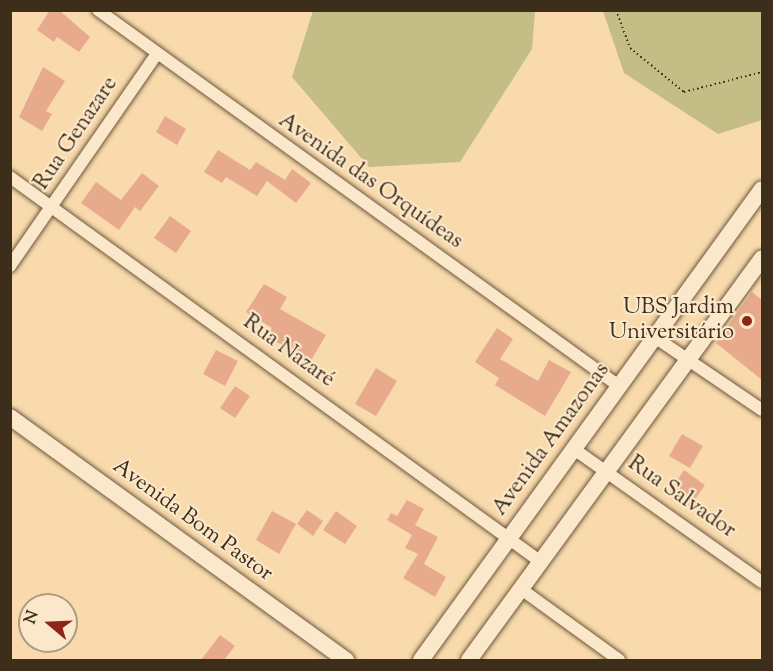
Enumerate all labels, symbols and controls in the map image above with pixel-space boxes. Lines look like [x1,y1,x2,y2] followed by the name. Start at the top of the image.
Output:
[30,72,124,196] street label: Rua Genazare
[273,108,467,256] street label: Avenida das Orquídeas
[609,295,734,346] place label: UBS Jardim Universitário
[237,310,339,394] street label: Rua Nazaré
[738,312,756,330] marker: UBS Jardim Universitário
[488,358,616,522] street label: Avenida Amazonas
[622,451,740,545] street label: Rua Salvador
[107,454,277,588] street label: Avenida Bom Pastor
[18,593,78,653] north arrow
[19,608,45,627] text: N

